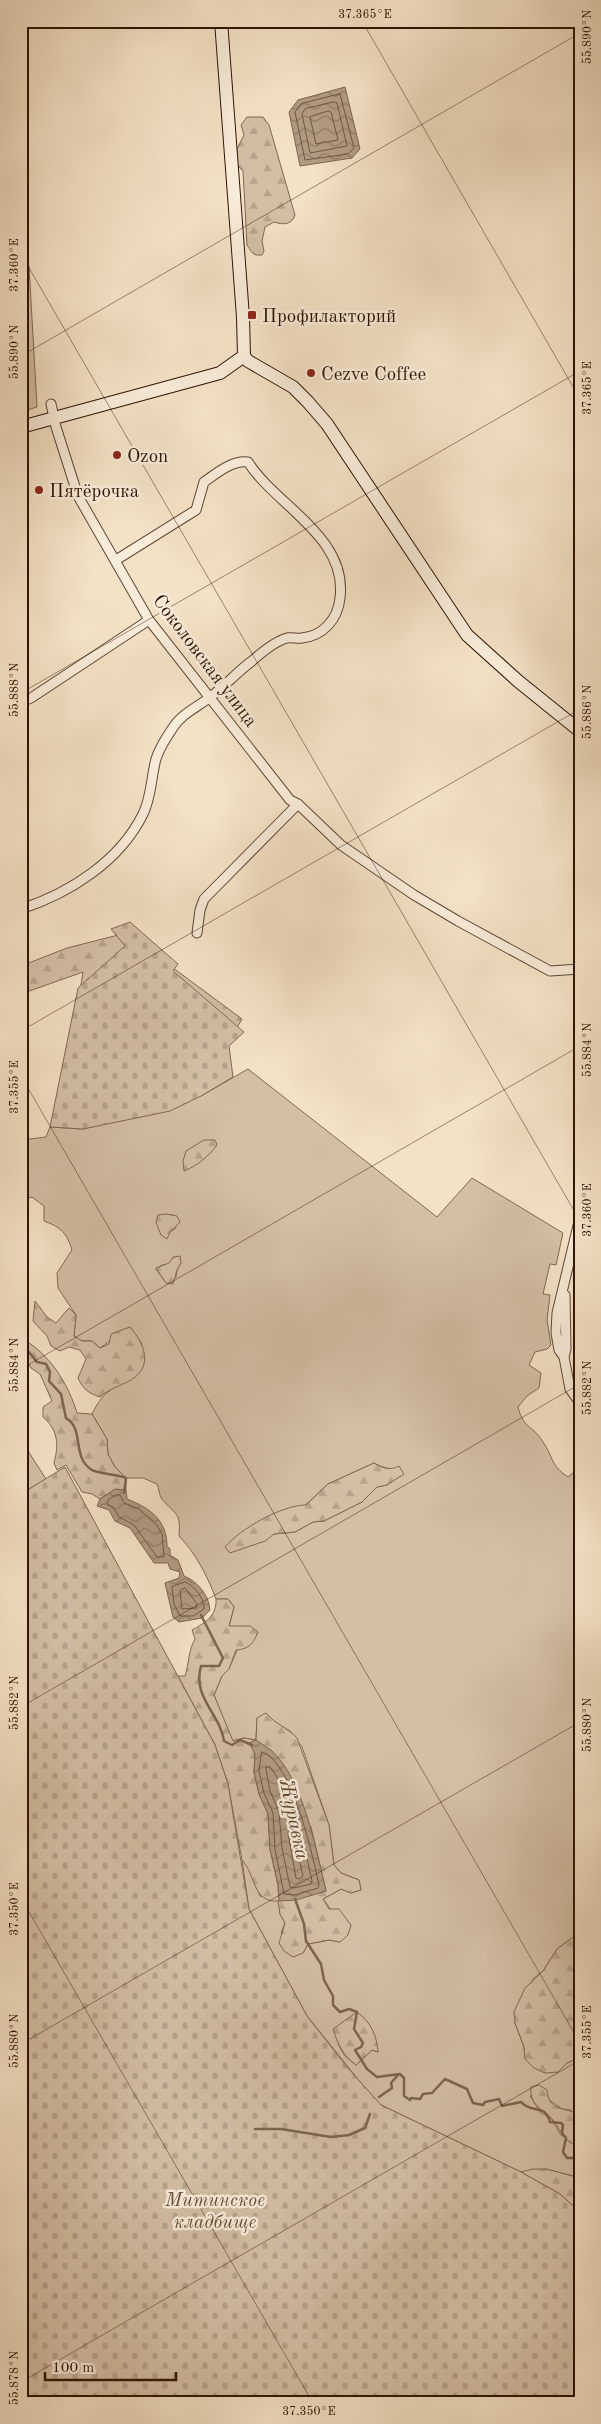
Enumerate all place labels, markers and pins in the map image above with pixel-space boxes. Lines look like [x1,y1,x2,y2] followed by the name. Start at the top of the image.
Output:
[262,308,396,327] place label: Профилакторий
[246,309,258,321] marker: Профилакторий
[321,366,426,385] place label: Cezve Coffee
[305,367,317,379] marker: Cezve Coffee
[127,448,168,467] place label: Ozon
[111,449,123,461] marker: Ozon
[49,483,140,502] place label: Пятёрочка
[33,484,45,496] marker: Пятёрочка

